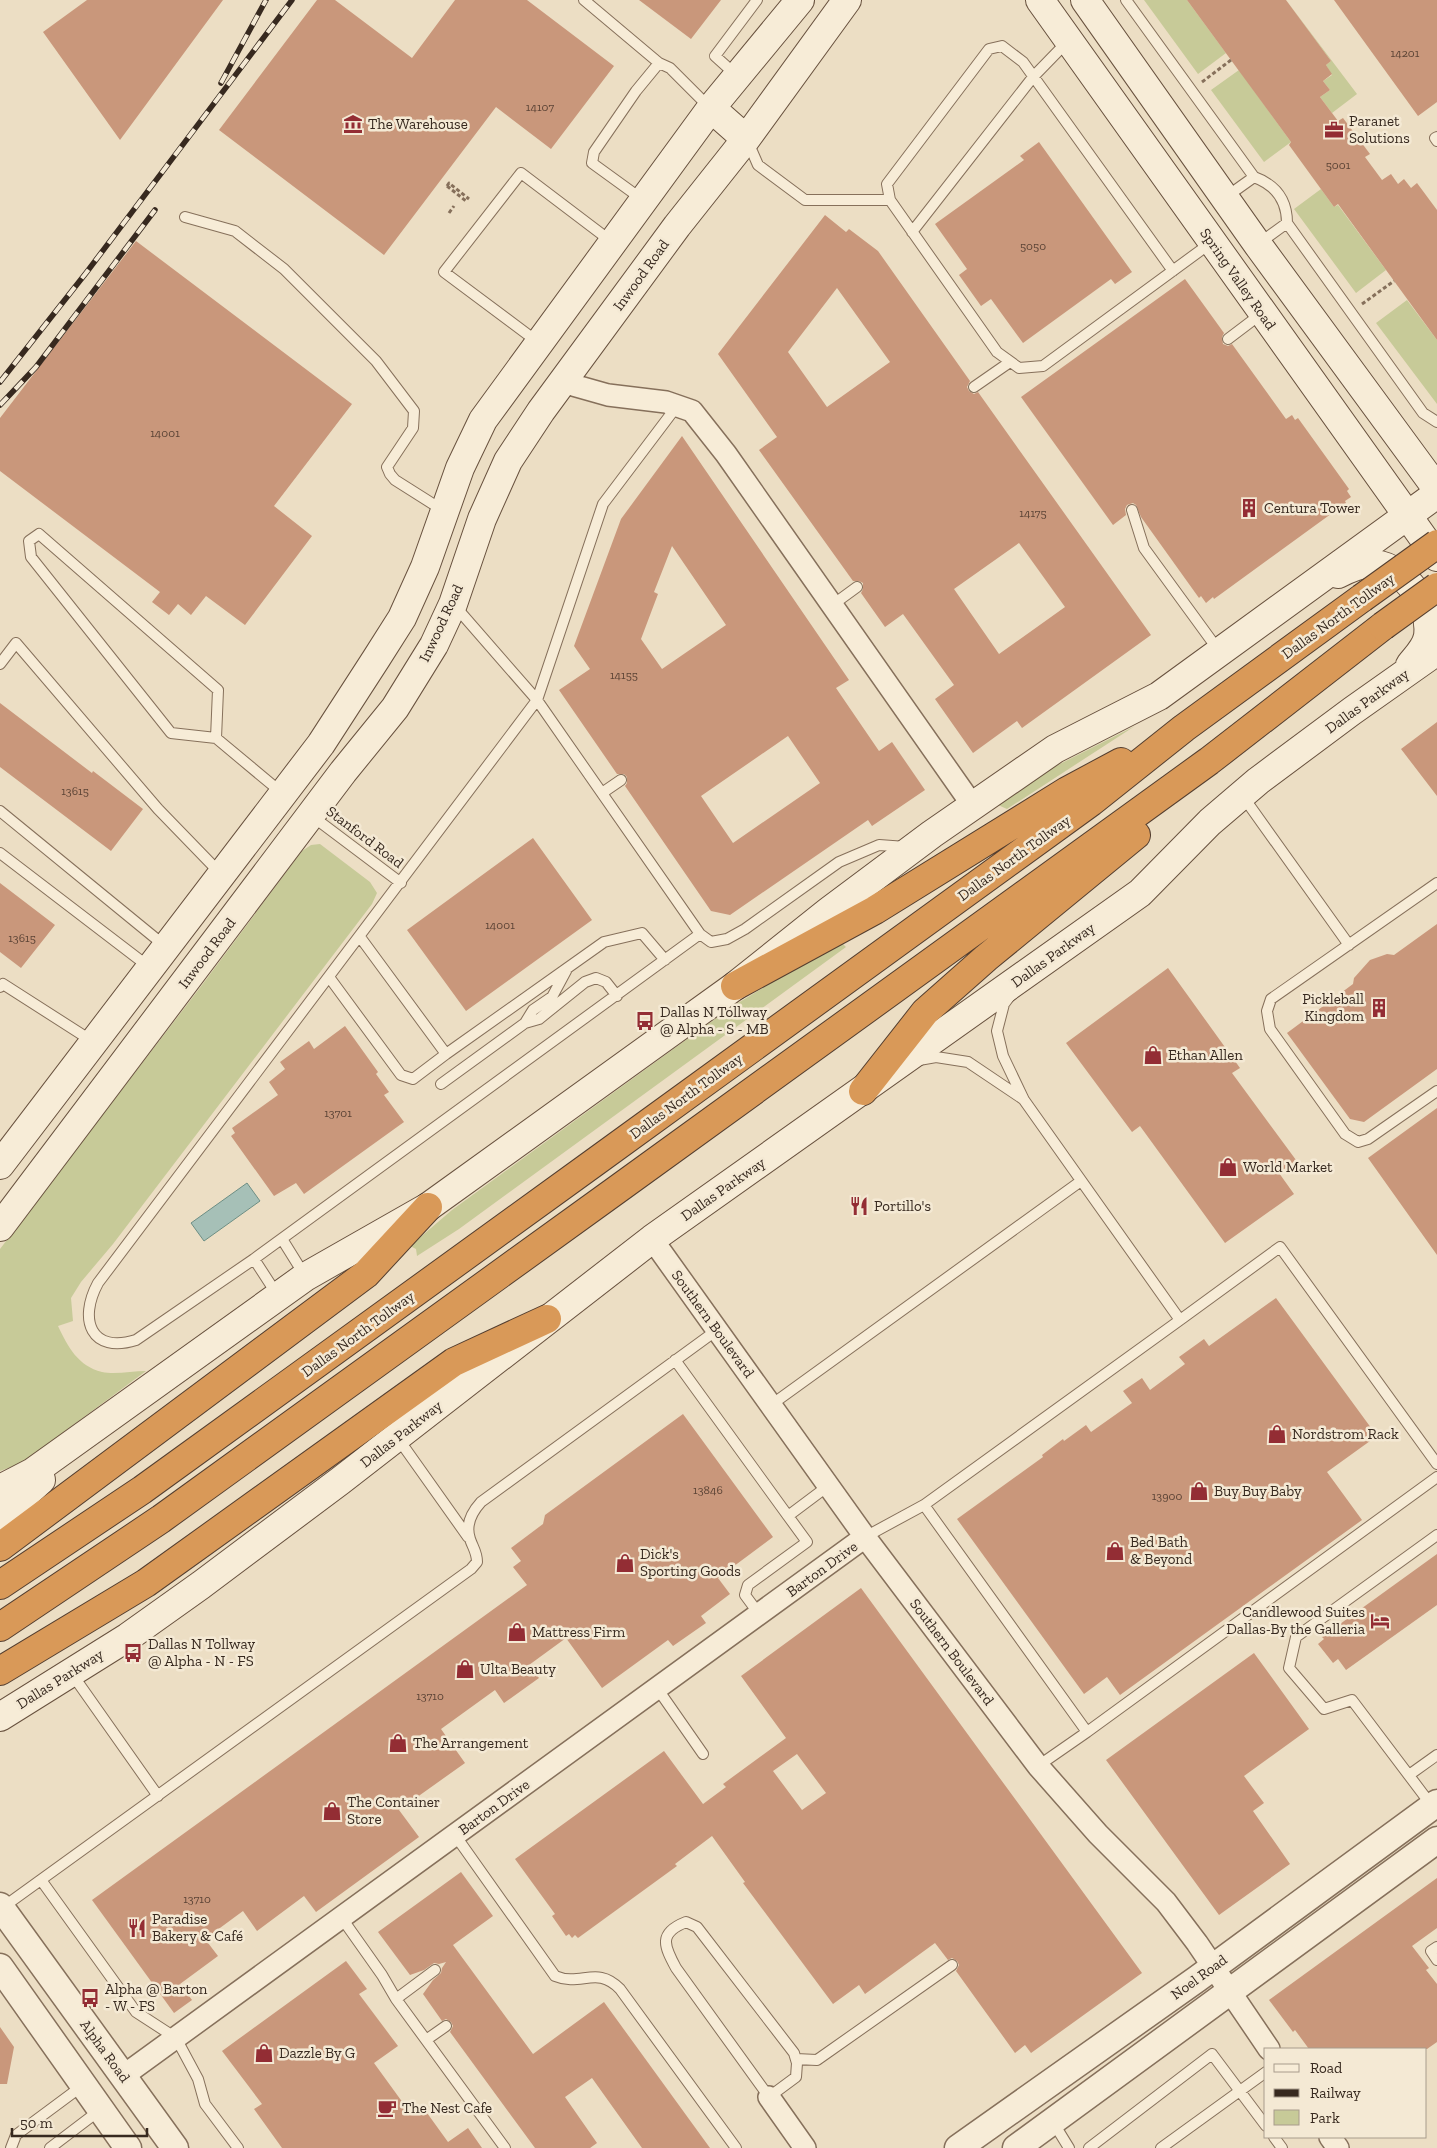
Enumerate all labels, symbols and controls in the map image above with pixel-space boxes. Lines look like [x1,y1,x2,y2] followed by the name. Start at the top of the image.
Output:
[1391,46,1420,60] house number: 14201
[526,100,554,114] house number: 14107
[1349,112,1410,147] place label: Paranet Solutions
[342,113,364,135] museum icon: The Warehouse
[368,115,468,133] place label: The Warehouse
[1323,119,1345,141] office icon: Paranet Solutions
[1326,158,1351,172] house number: 5001
[1196,225,1280,334] street label: Spring Valley Road
[609,235,673,314] street label: Inwood Road
[1020,239,1046,253] house number: 5050
[150,426,180,440] house number: 14001
[1238,497,1260,519] building icon: Centura Tower
[1264,499,1361,517] place label: Centura Tower
[1019,506,1047,520] house number: 14175
[1278,569,1398,663] street label: Dallas North Tollway
[415,581,467,665] street label: Inwood Road
[1322,664,1413,737] street label: Dallas Parkway
[610,668,638,682] house number: 14155
[61,784,89,798] house number: 13615
[323,802,408,872] street label: Stanford Road
[954,811,1074,905] street label: Dallas North Tollway
[175,914,240,992] street label: Inwood Road
[485,918,515,932] house number: 14001
[1008,918,1099,991] street label: Dallas Parkway
[8,931,36,945] house number: 13615
[1302,990,1364,1025] place label: Pickleball Kingdom
[1368,997,1390,1019] building icon: Pickleball Kingdom
[660,1003,769,1038] place label: Dallas N Tollway @ Alpha - S - MB
[634,1010,656,1032] bus stop icon: Dallas N Tollway @ Alpha - S - MB
[1142,1044,1164,1066] shop icon: Ethan Allen
[1168,1046,1243,1064] place label: Ethan Allen
[626,1049,746,1143] street label: Dallas North Tollway
[324,1106,352,1120] house number: 13701
[677,1153,769,1225] street label: Dallas Parkway
[1217,1156,1239,1178] shop icon: World Market
[1243,1158,1333,1176] place label: World Market
[848,1195,870,1217] restaurant icon: Portillo's
[874,1197,931,1215] place label: Portillo's
[668,1267,759,1382] street label: Southern Boulevard
[298,1287,418,1381] street label: Dallas North Tollway
[357,1396,446,1472] street label: Dallas Parkway
[1266,1423,1288,1445] shop icon: Nordstrom Rack
[1292,1425,1399,1443] place label: Nordstrom Rack
[1188,1480,1210,1502] shop icon: Buy Buy Baby
[1214,1482,1302,1500] place label: Buy Buy Baby
[693,1483,723,1497] house number: 13846
[1152,1489,1182,1503] house number: 13900
[1130,1533,1193,1568] place label: Bed Bath & Beyond
[783,1537,861,1601] street label: Barton Drive
[1104,1540,1126,1562] shop icon: Bed Bath & Beyond
[640,1545,741,1580] place label: Dick's Sporting Goods
[614,1552,636,1574] shop icon: Dick's Sporting Goods
[906,1595,998,1709] street label: Southern Boulevard
[1226,1603,1365,1638] place label: Candlewood Suites Dallas-By the Galleria
[1369,1610,1391,1632] hotel icon: Candlewood Suites Dallas-By the Galleria
[506,1621,528,1643] shop icon: Mattress Firm
[532,1623,625,1641] place label: Mattress Firm
[148,1635,255,1670] place label: Dallas N Tollway @ Alpha - N - FS
[122,1642,144,1664] bus stop icon: Dallas N Tollway @ Alpha - N - FS
[13,1645,107,1713] street label: Dallas Parkway
[454,1658,476,1680] shop icon: Ulta Beauty
[480,1660,556,1678] place label: Ulta Beauty
[416,1689,444,1703] house number: 13710
[387,1732,409,1754] shop icon: The Arrangement
[413,1734,529,1752] place label: The Arrangement
[455,1775,533,1839] street label: Barton Drive
[347,1793,440,1828] place label: The Container Store
[321,1800,343,1822] shop icon: The Container Store
[183,1892,211,1906] house number: 13710
[152,1910,243,1945] place label: Paradise Bakery & Café
[126,1917,148,1939] restaurant icon: Paradise Bakery & Café
[1167,1950,1231,2003] street label: Noel Road
[105,1980,208,2015] place label: Alpha @ Barton - W - FS
[79,1987,101,2009] bus stop icon: Alpha @ Barton - W - FS
[76,2016,134,2087] street label: Alpha Road
[253,2042,275,2064] shop icon: Dazzle By G
[279,2044,355,2062] place label: Dazzle By G
[1264,2048,1427,2138] legend
[1310,2059,1343,2077] text: Road
[1310,2084,1361,2102] text: Railway
[376,2097,398,2119] cafe icon: The Nest Cafe
[402,2099,492,2117] place label: The Nest Cafe
[12,2106,148,2138] scale bar
[1310,2109,1340,2127] text: Park
[20,2114,53,2132] text: 50 m

